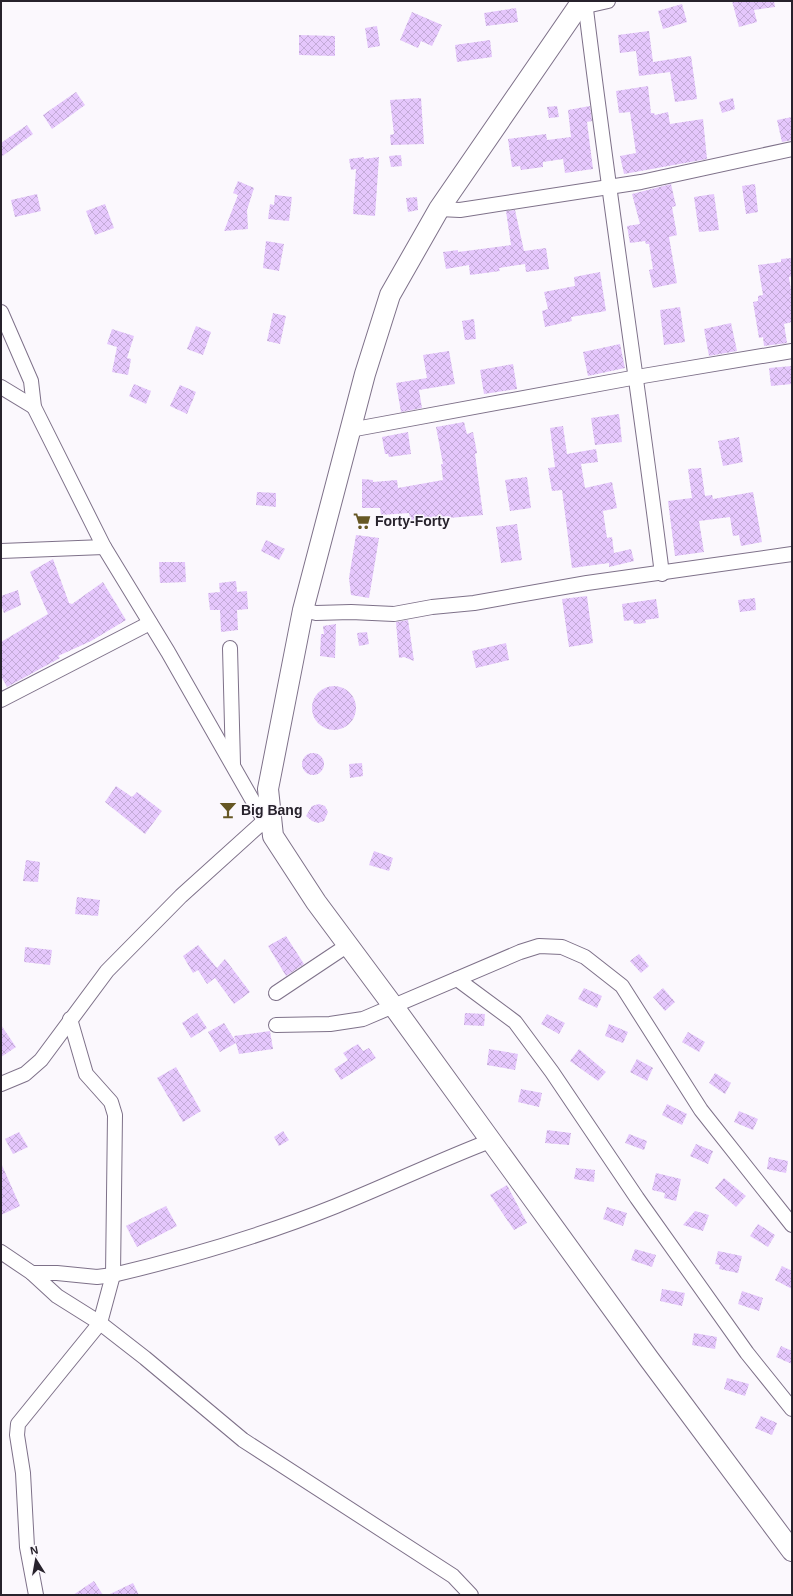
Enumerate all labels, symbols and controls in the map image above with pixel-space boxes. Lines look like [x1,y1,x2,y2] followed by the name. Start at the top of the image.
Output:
[352,511,372,531] supermarket icon: Forty-Forty
[375,513,450,529] place label: Forty-Forty
[218,800,238,820] bar icon: Big Bang
[241,802,302,818] place label: Big Bang
[16,1540,56,1580] north arrow
[29,1544,39,1557] text: N

